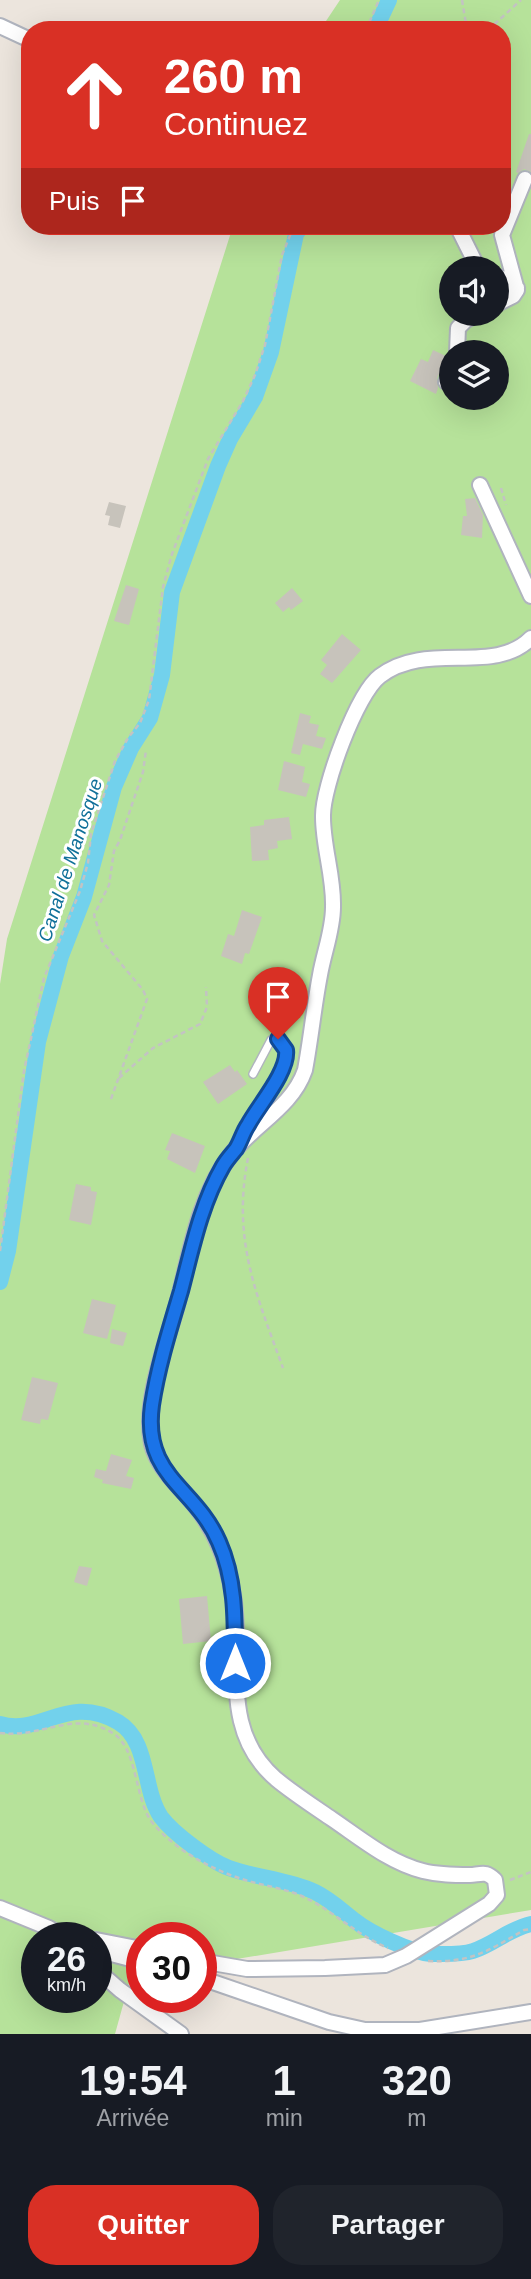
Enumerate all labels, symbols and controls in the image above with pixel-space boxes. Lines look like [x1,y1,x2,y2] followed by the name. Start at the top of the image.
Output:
[49,49,140,140] icon: ahead
[164,49,303,103] text: 260 m
[164,106,308,142] text: Continuez
[114,182,152,220] icon: arrive
[49,186,100,216] text: Puis
[439,256,509,410] map controls
[439,256,509,326] button: sound
[439,340,509,410] button: layers
[34,776,106,944] water label: Canal de Manosque
[248,967,308,1039] pin
[259,978,297,1016] icon: arrive
[198,1626,272,1700] position arrow
[126,1922,217,2013] speed limit sign: 30
[47,1939,86,1978] text: 26
[47,1975,86,1995] text: km/h
[79,2057,187,2104] text: 19:54
[272,2057,296,2104] text: 1
[382,2057,452,2104] text: 320
[96,2105,169,2131] text: Arrivée
[266,2105,303,2131] text: min
[407,2105,426,2131] text: m
[28,2185,259,2265] button: Quitter
[273,2185,503,2265] button: Partager

